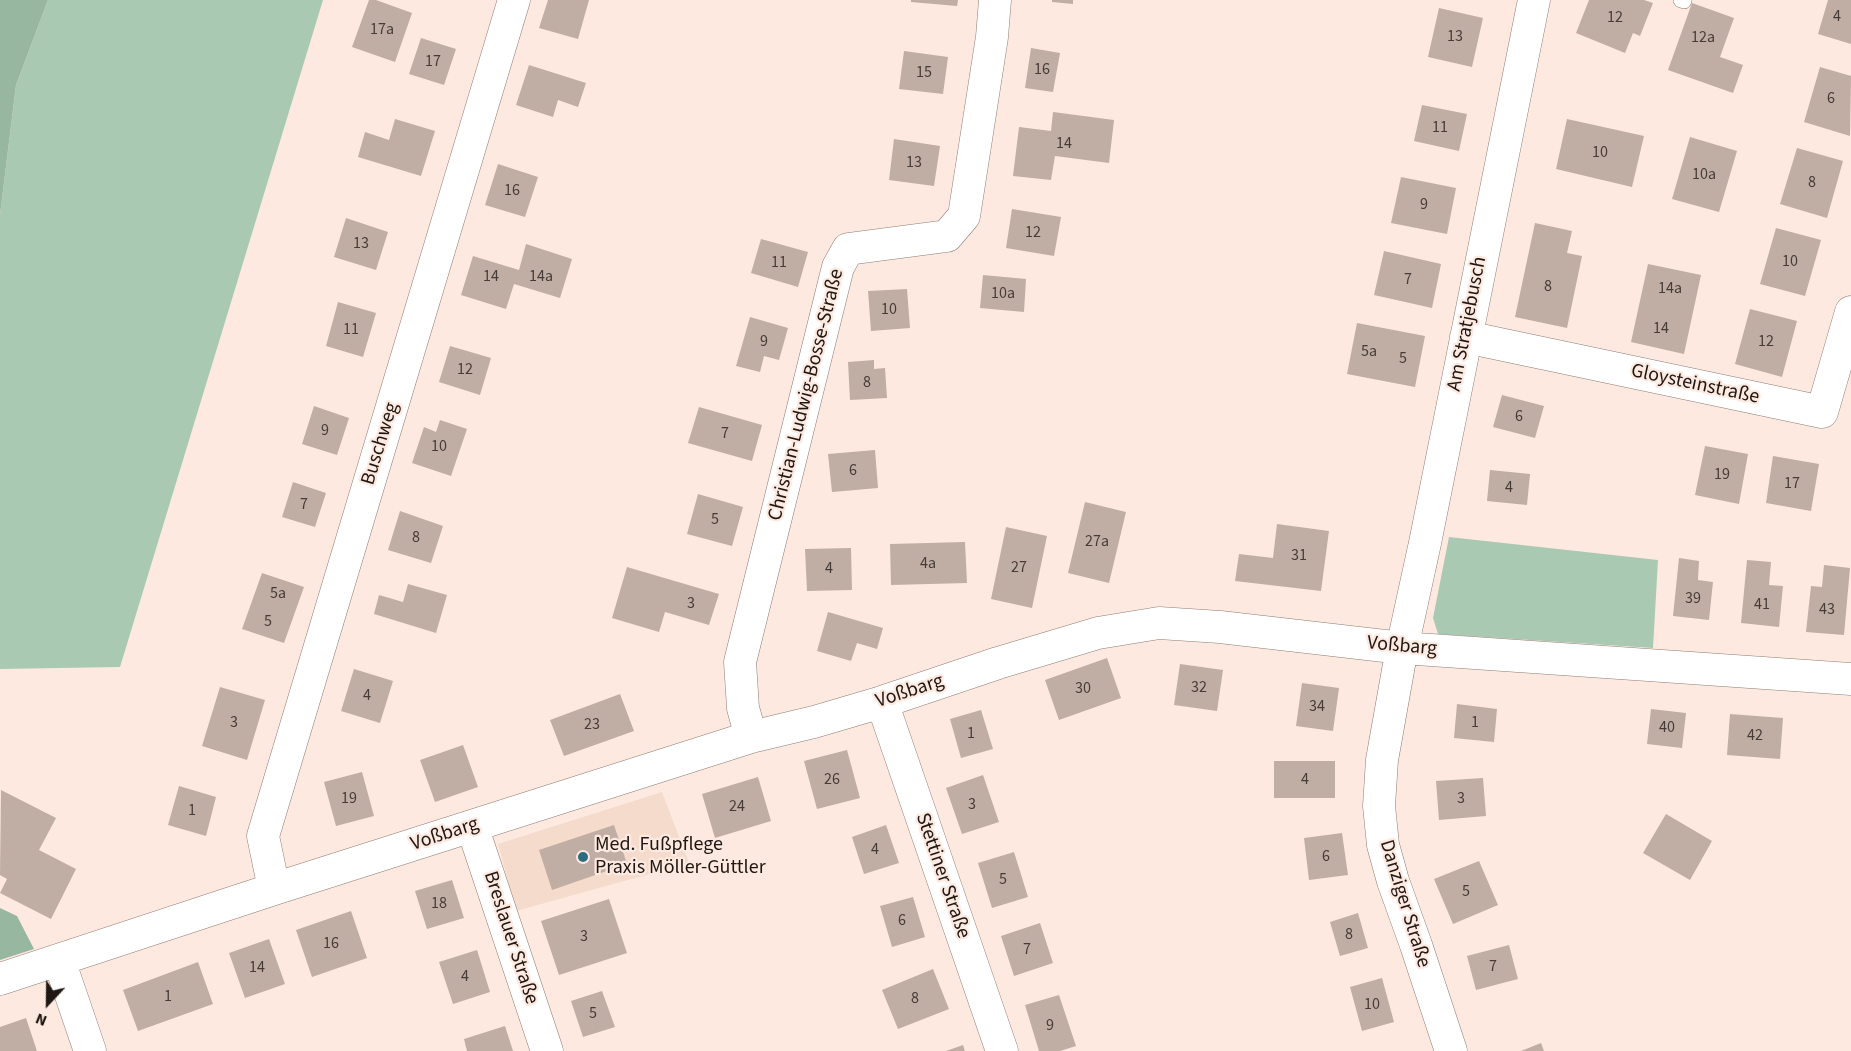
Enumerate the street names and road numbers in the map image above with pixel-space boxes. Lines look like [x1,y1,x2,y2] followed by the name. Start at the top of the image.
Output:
[1443,255,1493,393] street label: Am Stratjebusch
[764,267,850,523] street label: Christian-Ludwig-Bosse-Straße
[1629,360,1761,410] street label: Gloysteinstraße
[357,400,405,488] street label: Buschweg
[1366,632,1438,662] street label: Voßbarg
[873,670,947,714] street label: Voßbarg
[909,810,975,942] street label: Stettiner Straße
[408,813,482,857] street label: Voßbarg
[1373,837,1435,971] street label: Danziger Straße
[477,868,543,1008] street label: Breslauer Straße

